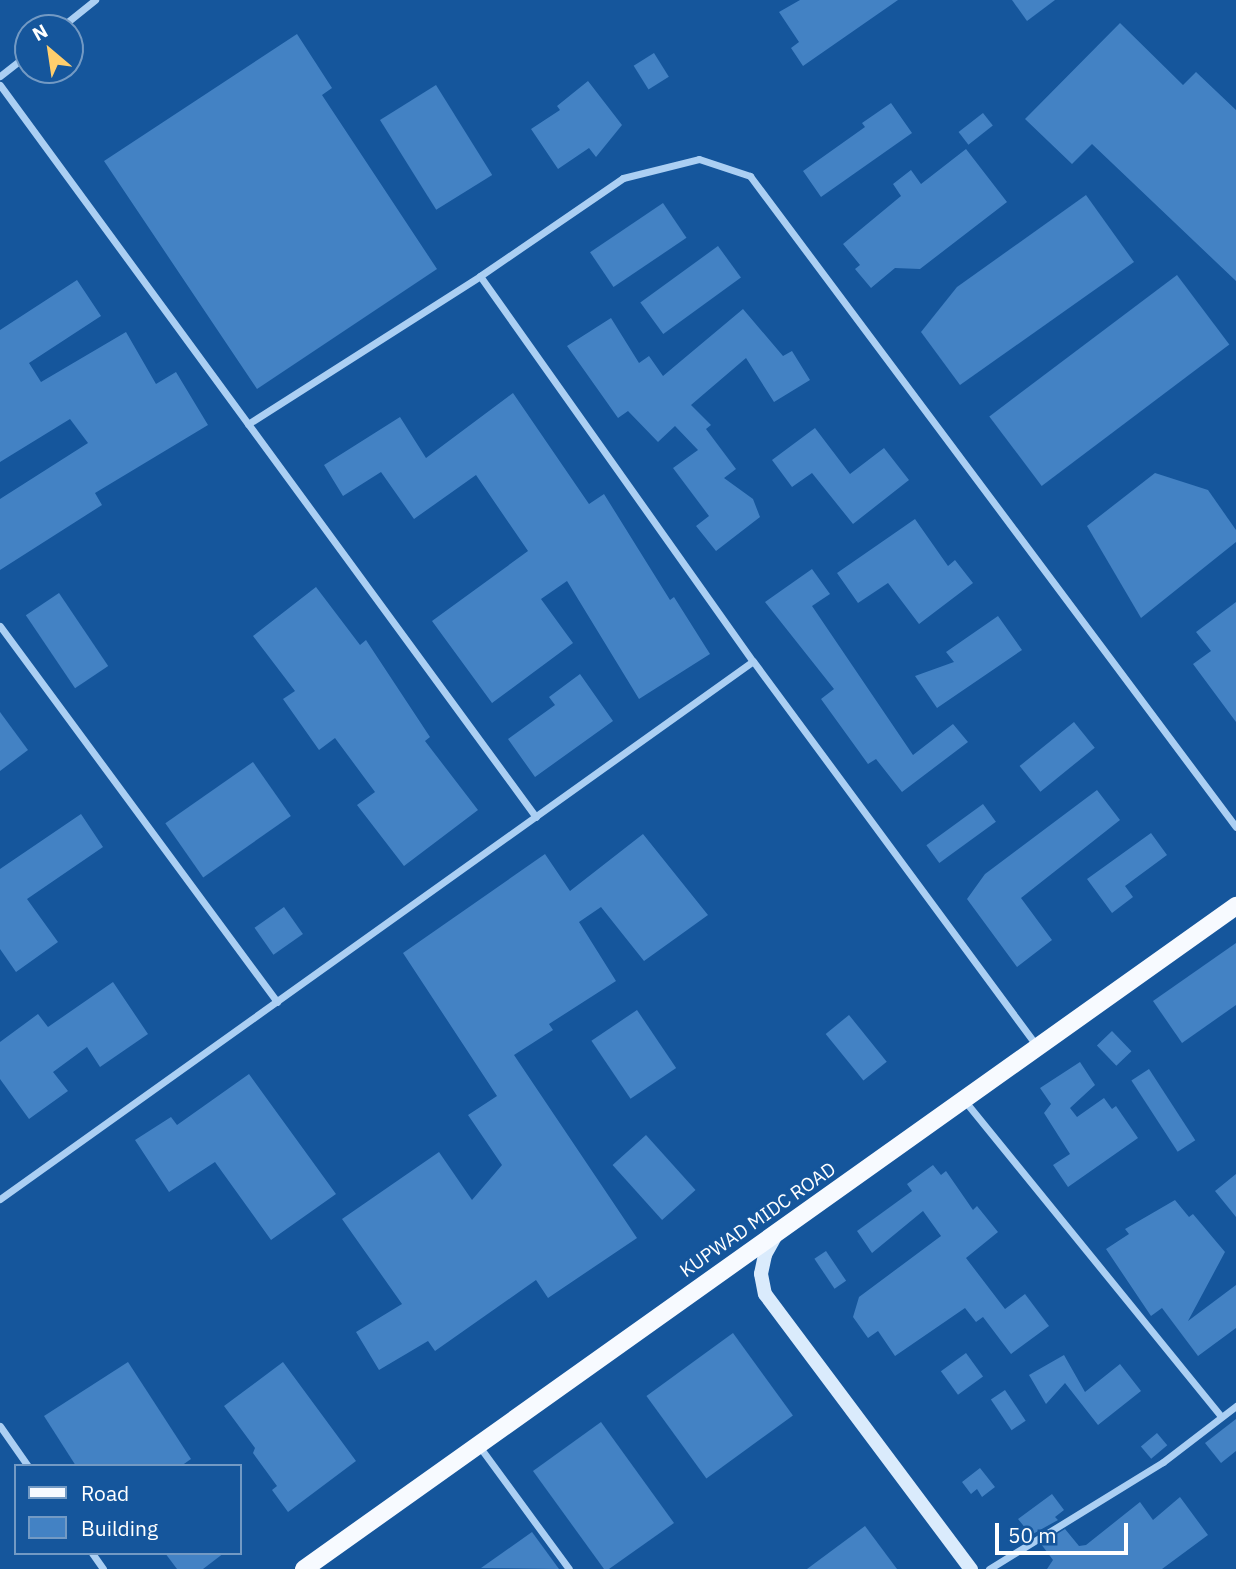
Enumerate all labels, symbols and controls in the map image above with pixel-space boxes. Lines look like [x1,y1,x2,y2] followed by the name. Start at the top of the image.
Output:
[14,14,84,84] north arrow
[28,19,52,46] text: N
[676,1158,840,1282] street label: KUPWAD MIDC ROAD
[14,1464,242,1555] legend
[81,1479,129,1507] text: Road
[998,1510,1131,1554] scale bar
[81,1514,158,1542] text: Building
[1008,1521,1057,1549] text: 50 m

